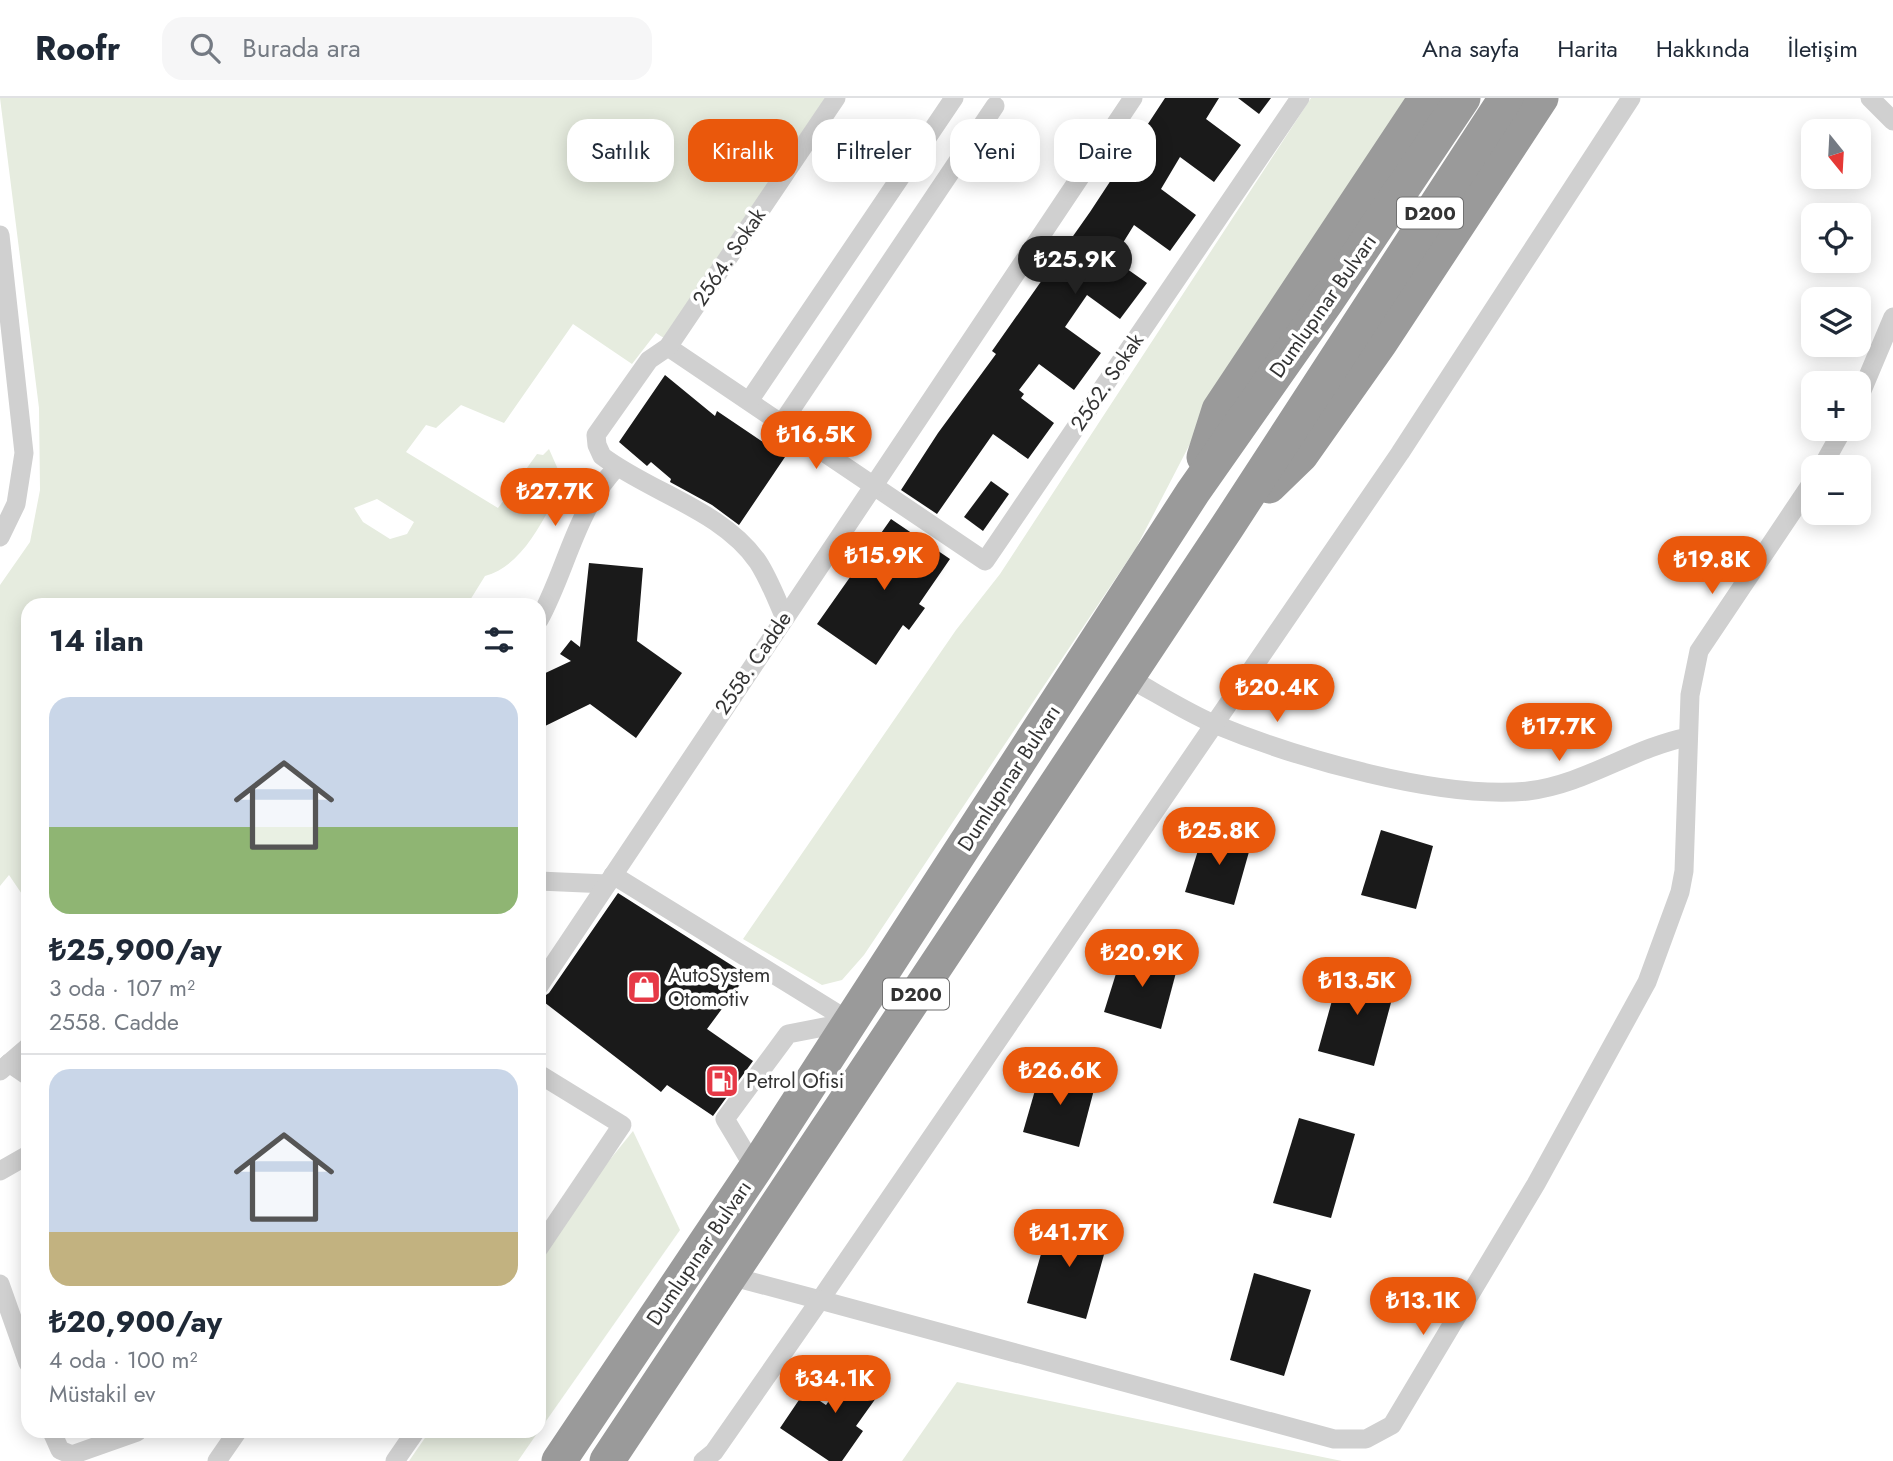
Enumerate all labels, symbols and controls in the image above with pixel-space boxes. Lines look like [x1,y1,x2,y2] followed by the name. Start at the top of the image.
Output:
[162,17,652,80] search box
[35,25,120,72] text: Roofr
[186,29,224,67] icon: search
[242,29,361,67] text: Burada ara
[1422,31,1519,66] text: Ana sayfa
[1557,31,1618,66] text: Harita
[1656,31,1750,66] text: Hakkında
[1788,31,1858,66] text: İletişim
[567,119,674,182] chip: Satılık
[688,119,798,182] chip: Kiralık
[812,119,936,182] chip: Filtreler
[950,119,1040,182] chip: Yeni
[1054,119,1156,182] chip: Daire
[1801,119,1871,189] north arrow
[1801,119,1871,525] map controls
[1397,197,1463,228] road number: D200
[685,201,773,312] street label: 2564. Sokak
[1801,203,1871,273] button: locate
[1262,228,1384,384] street label: Dumlupınar Bulvarı
[1018,236,1132,296] pin: ₺25.9K
[1034,242,1116,276] text: ₺25.9K
[1801,287,1871,357] button: layers
[1063,327,1151,437] street label: 2562. Sokak
[1801,371,1871,441] button: +
[759,412,873,471] pin: ₺16.5K
[777,417,855,451] text: ₺16.5K
[1801,455,1871,525] button: −
[498,468,612,528] pin: ₺27.7K
[516,474,594,508] text: ₺27.7K
[827,532,941,592] pin: ₺15.9K
[1655,536,1769,596] pin: ₺19.8K
[845,538,923,572] text: ₺15.9K
[1674,542,1750,576] text: ₺19.8K
[707,605,799,721] street label: 2558. Cadde
[49,619,144,662] text: 14 ilan
[480,621,518,659] icon: filters
[1220,664,1334,724] pin: ₺20.4K
[1235,670,1319,704] text: ₺20.4K
[950,699,1068,857] street label: Dumlupınar Bulvarı
[1502,704,1616,763] pin: ₺17.7K
[1522,709,1596,743] text: ₺17.7K
[221,742,347,868] icon: home
[1162,808,1276,867] pin: ₺25.8K
[1179,813,1259,847] text: ₺25.8K
[49,928,222,971] text: ₺25,900/ay
[1085,930,1199,989] pin: ₺20.9K
[1101,935,1183,969] text: ₺20.9K
[1300,958,1414,1017] pin: ₺13.5K
[668,960,770,1014] place label: AutoSystem Otomotiv
[1318,963,1396,997] text: ₺13.5K
[625,968,663,1006] shop icon: AutoSystem Otomotiv
[49,971,195,1005] text: 3 oda · 107 m²
[883,978,949,1010] road number: D200
[49,1005,179,1039] text: 2558. Cadde
[1003,1048,1117,1107] pin: ₺26.6K
[1019,1053,1101,1087] text: ₺26.6K
[703,1062,741,1100] fuel station icon: Petrol Ofisi
[746,1066,844,1096] place label: Petrol Ofisi
[221,1114,347,1240] icon: home
[639,1174,759,1332] street label: Dumlupınar Bulvarı
[1012,1210,1126,1269] pin: ₺41.7K
[1030,1215,1108,1249] text: ₺41.7K
[1366,1278,1480,1337] pin: ₺13.1K
[1386,1283,1460,1317] text: ₺13.1K
[49,1300,222,1343] text: ₺20,900/ay
[49,1343,198,1377] text: 4 oda · 100 m²
[778,1356,892,1415] pin: ₺34.1K
[796,1361,874,1395] text: ₺34.1K
[49,1377,155,1411] text: Müstakil ev

